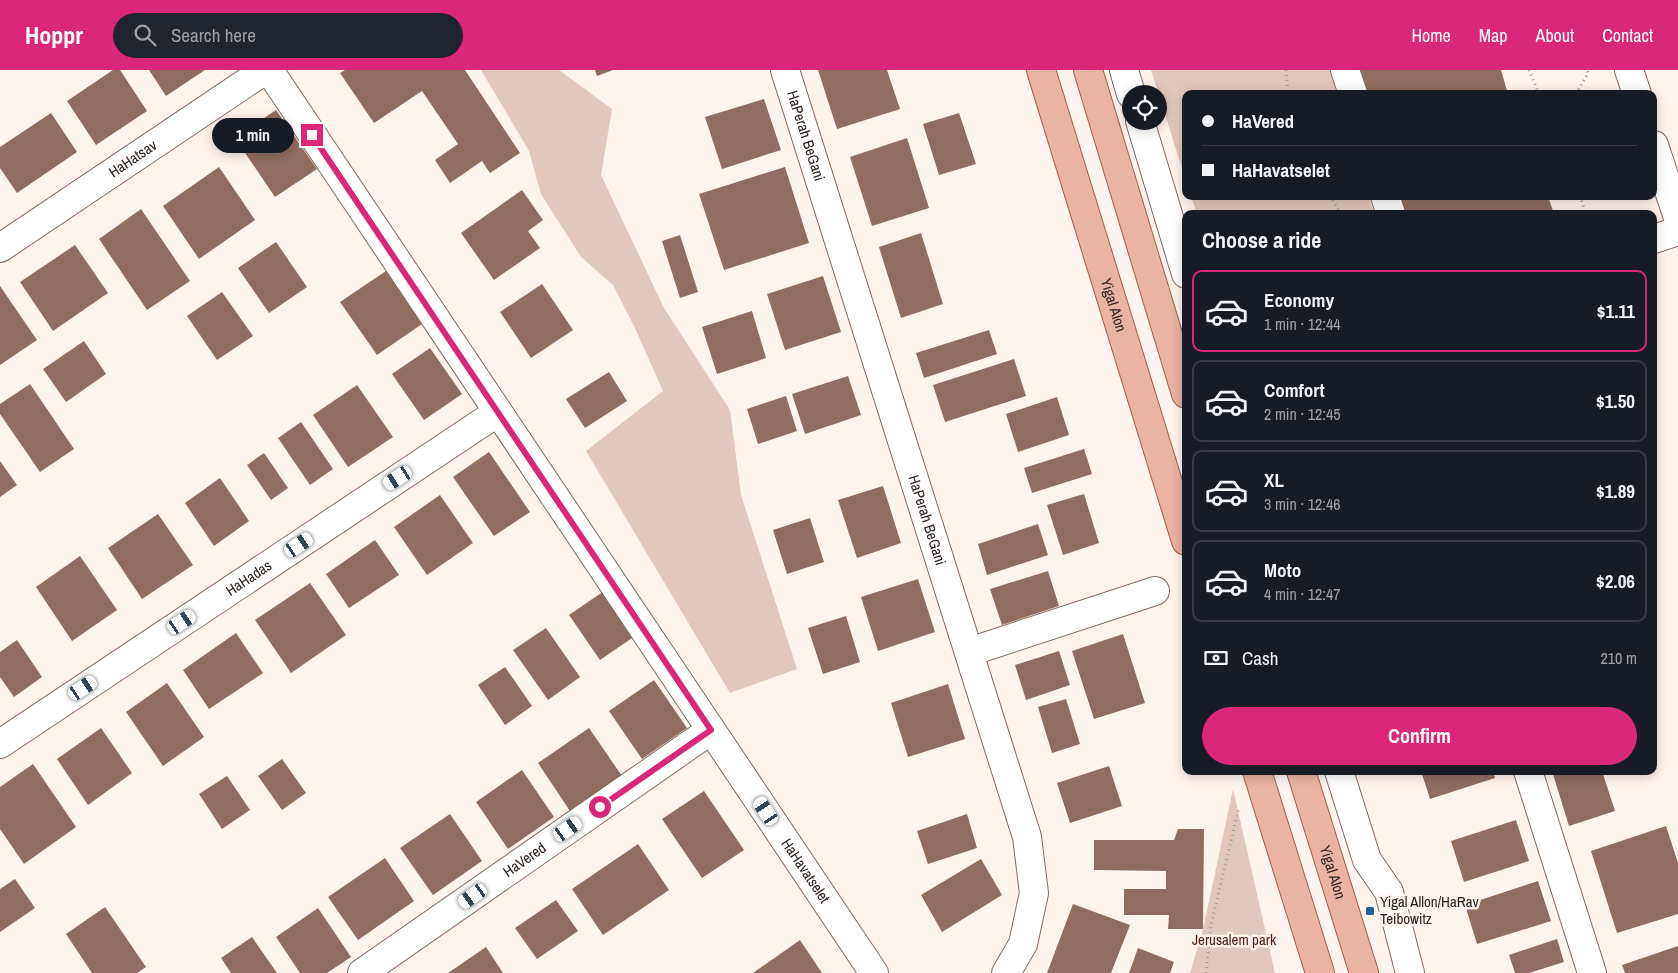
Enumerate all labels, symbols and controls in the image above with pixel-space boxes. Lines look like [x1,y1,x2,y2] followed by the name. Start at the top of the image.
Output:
[113,13,463,58] search box
[25,19,83,51] text: Hoppr
[131,21,159,49] icon: search
[171,22,256,48] text: Search here
[1411,23,1451,48] text: Home
[1479,23,1508,48] text: Map
[1536,23,1574,48] text: About
[1602,23,1653,48] text: Contact
[1122,85,1167,130] map controls
[1122,85,1167,130] button: locate
[782,88,830,184] street label: HaPerah BeGani
[1232,108,1294,134] text: HaVered
[212,118,294,152] callout: 1 min
[236,124,270,146] text: 1 min
[301,124,323,146] route end
[104,134,162,182] street label: HaHatsav
[1232,157,1330,183] text: HaHavatselet
[1202,225,1321,255] text: Choose a ride
[1096,276,1132,334] street label: Yigal Alon
[1264,287,1334,313] text: Economy
[1204,289,1249,334] icon: car
[1597,298,1635,324] text: $1.11
[1264,313,1341,335] text: 1 min · 12:44
[1264,377,1325,403] text: Comfort
[1204,379,1249,424] icon: car
[1596,388,1635,414] text: $1.50
[1264,403,1341,425] text: 2 min · 12:45
[381,464,414,492] car
[1264,467,1284,493] text: XL
[1204,469,1249,514] icon: car
[903,472,952,568] street label: HaPerah BeGani
[1596,478,1635,504] text: $1.89
[1264,493,1341,515] text: 3 min · 12:46
[282,530,315,560] car
[221,555,276,601] street label: HaHadas
[1264,557,1301,583] text: Moto
[1204,559,1249,604] icon: car
[1596,568,1635,594] text: $2.06
[1264,583,1341,605] text: 4 min · 12:47
[165,607,198,637] car
[1202,644,1230,672] icon: cash
[1242,645,1278,671] text: Cash
[1601,647,1637,669] text: 210 m
[66,673,99,703] car
[1202,707,1637,765] button: Confirm
[751,794,780,828] car
[589,796,611,818] route start
[551,814,584,844] car
[777,834,836,908] street label: HaHavatselet
[499,837,550,882] street label: HaVered
[1315,843,1351,901] street label: Yigal Alon
[456,881,489,911] car
[1380,891,1480,929] place label: Yigal Allon/HaRav Teibowitz
[1364,905,1376,917] marker: Yigal Allon/HaRav Teibowitz
[1192,929,1277,950] park label: Jerusalem park

